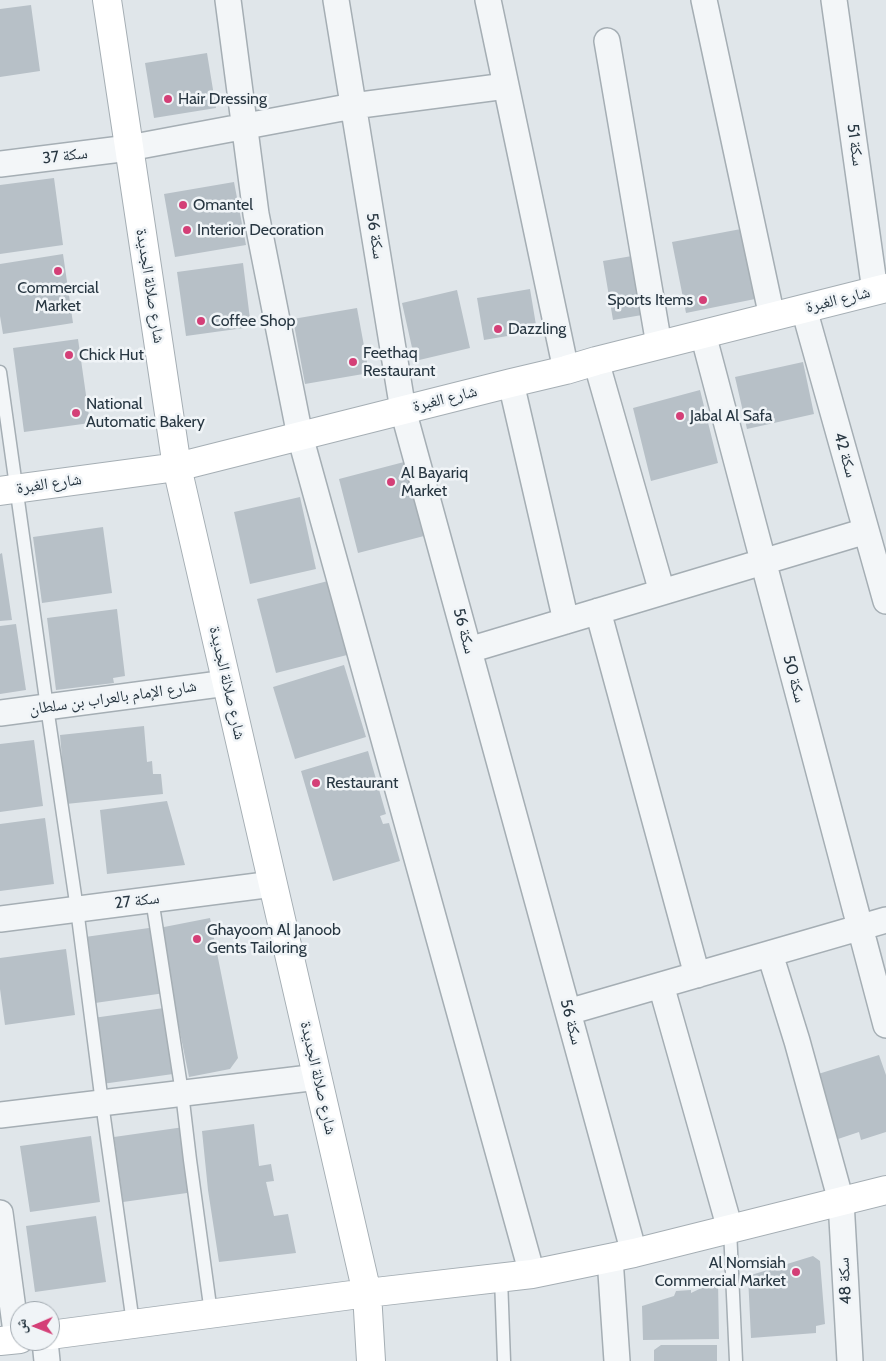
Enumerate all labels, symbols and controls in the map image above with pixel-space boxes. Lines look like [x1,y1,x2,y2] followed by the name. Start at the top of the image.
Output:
[178,89,267,109] place label: Hair Dressing
[162,93,174,105] marker: Hair Dressing
[843,123,867,167] street label: سكة 51
[41,144,89,168] street label: سكة 37
[193,195,253,215] place label: Omantel
[177,199,189,211] marker: Omantel
[362,212,388,260] street label: سكة 56
[197,220,324,240] place label: Interior Decoration
[181,224,193,236] marker: Interior Decoration
[131,227,169,345] street label: شارع صلالة الجديدة
[52,265,64,277] marker: Commercial Market
[17,278,99,316] place label: Commercial Market
[804,283,872,317] street label: شارع الغبرة
[607,290,693,310] place label: Sports Items
[697,294,709,306] marker: Sports Items
[211,311,295,331] place label: Coffee Shop
[195,315,207,327] marker: Coffee Shop
[508,319,566,339] place label: Dazzling
[492,323,504,335] marker: Dazzling
[363,343,435,381] place label: Feethaq Restaurant
[79,345,144,365] place label: Chick Hut
[63,349,75,361] marker: Chick Hut
[347,356,359,368] marker: Feethaq Restaurant
[411,382,479,416] street label: شارع الغبرة
[86,394,205,432] place label: National Automatic Bakery
[690,406,772,426] place label: Jabal Al Safa
[70,407,82,419] marker: National Automatic Bakery
[674,410,686,422] marker: Jabal Al Safa
[829,430,861,480] street label: سكة 42
[401,463,468,501] place label: Al Bayariq Market
[15,470,83,498] street label: شارع الغبرة
[385,476,397,488] marker: Al Bayariq Market
[449,606,479,656] street label: سكة 56
[205,625,249,741] street label: شارع صلالة الجديدة
[778,653,810,705] street label: سكة 50
[28,677,198,719] street label: شارع الإمام بالعراب بن سلطان
[326,773,398,793] place label: Restaurant
[310,777,322,789] marker: Restaurant
[113,889,161,913] street label: سكة 27
[207,920,341,958] place label: Ghayoom Al Janoob Gents Tailoring
[191,933,203,945] marker: Ghayoom Al Janoob Gents Tailoring
[556,997,586,1047] street label: سكة 56
[296,1020,340,1136] street label: شارع صلالة الجديدة
[655,1253,786,1291] place label: Al Nomsiah Commercial Market
[834,1257,856,1305] street label: سكة 48
[790,1266,802,1278] marker: Al Nomsiah Commercial Market
[10,1301,60,1351] north arrow
[12,1319,30,1334] text: ش

